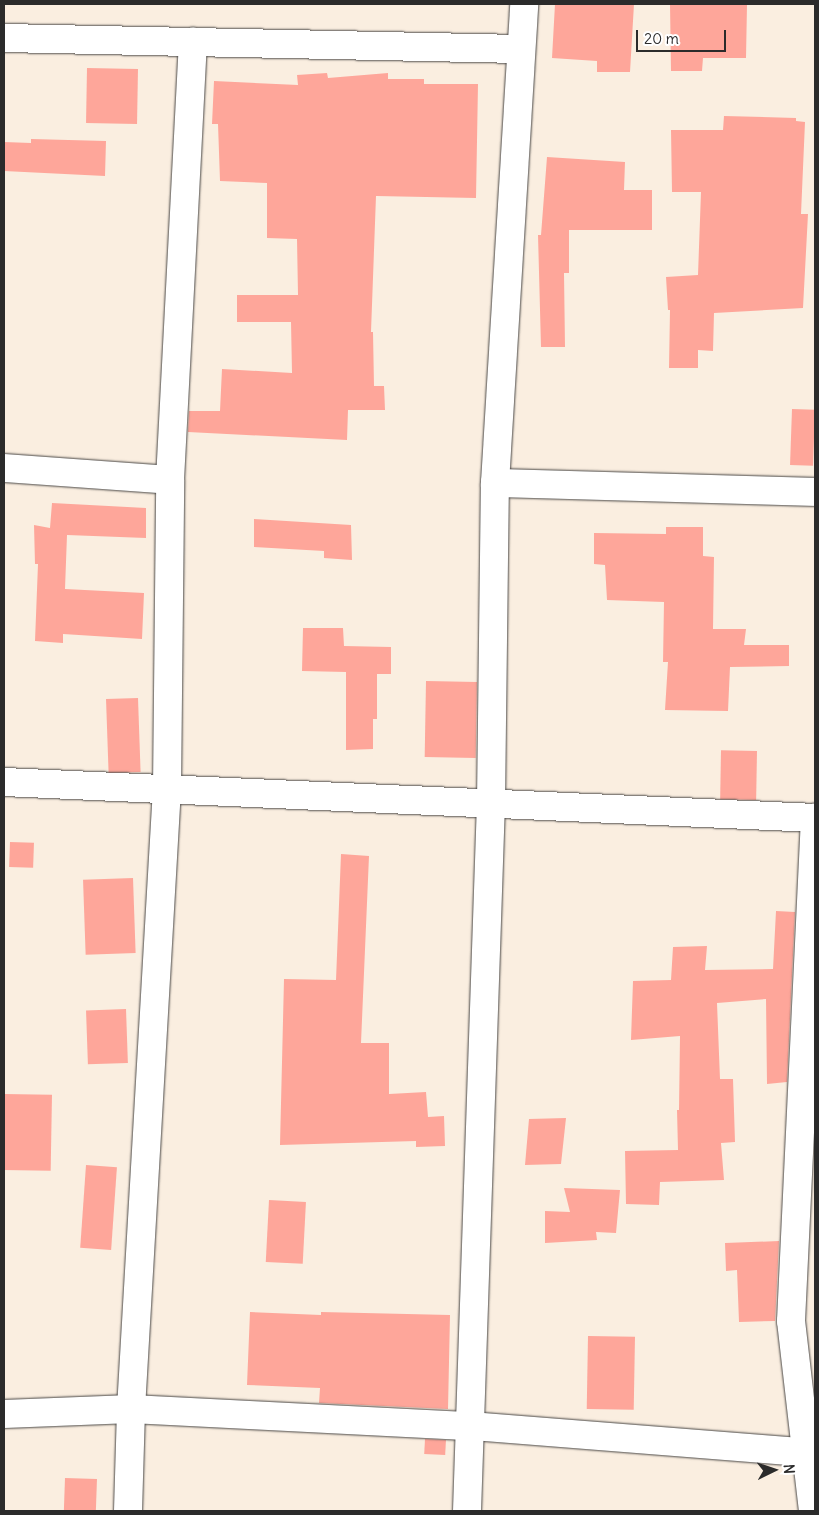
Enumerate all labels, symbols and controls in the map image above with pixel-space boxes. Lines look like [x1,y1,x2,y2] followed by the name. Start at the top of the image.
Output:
[639,20,729,52] scale bar
[644,29,679,48] text: 20 m
[749,1445,799,1495] north arrow
[780,1463,798,1474] text: N

